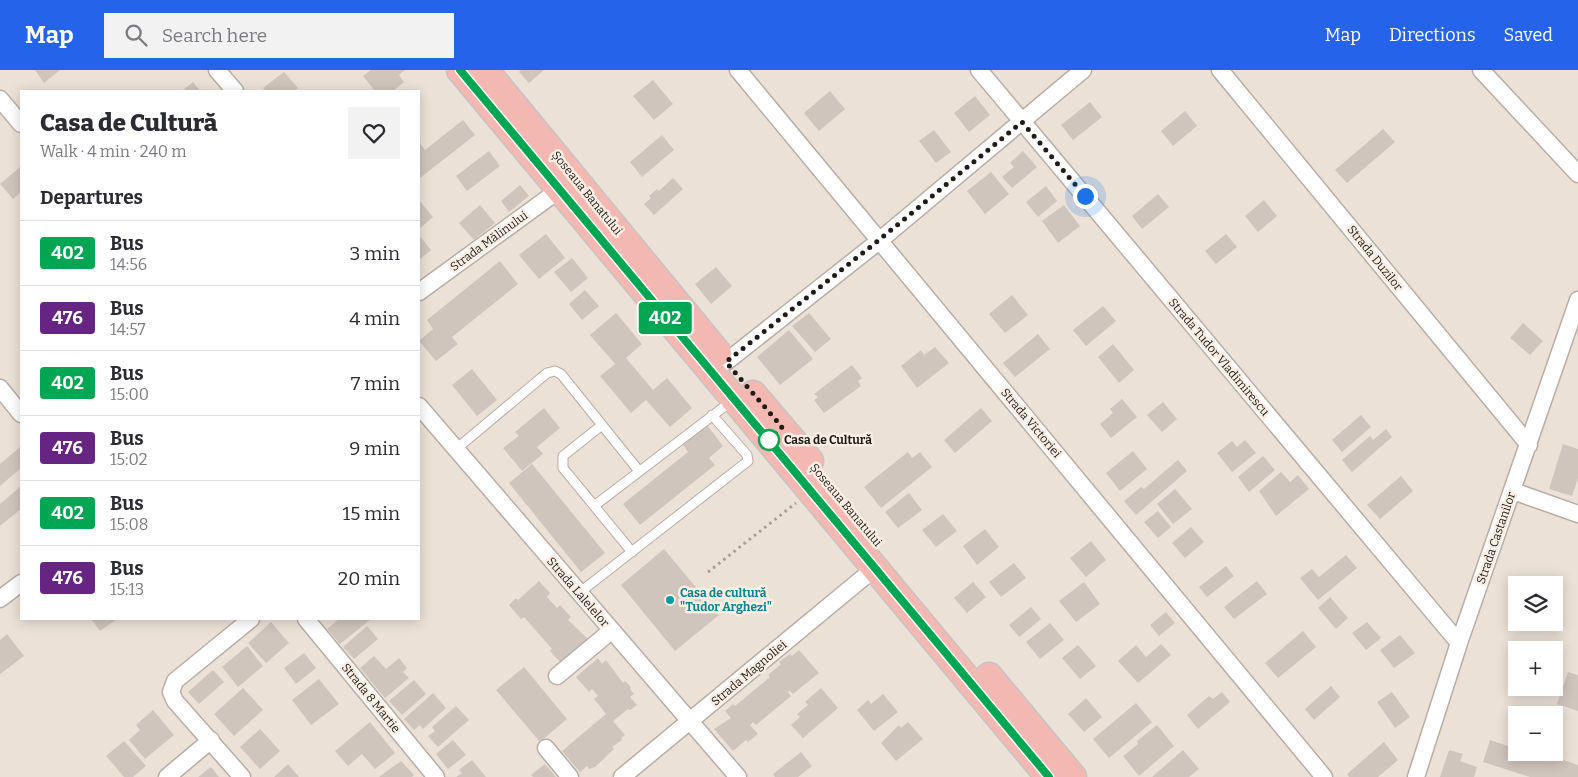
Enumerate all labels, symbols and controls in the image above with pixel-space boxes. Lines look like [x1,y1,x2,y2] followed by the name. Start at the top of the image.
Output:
[104,13,454,58] search box
[25,21,74,49] text: Map
[122,21,150,49] icon: search
[162,24,267,47] text: Search here
[1325,24,1361,46] text: Map
[1389,24,1476,46] text: Directions
[1504,24,1553,46] text: Saved
[348,107,400,159] button: heart
[40,109,217,137] text: Casa de Cultură
[40,142,187,161] text: Walk · 4 min · 240 m
[548,148,625,239] street label: Șoseaua Banatului
[1073,184,1098,209] your location
[40,186,143,209] text: Departures
[448,208,531,274] street label: Strada Mălinului
[1345,223,1406,294] street label: Strada Duzilor
[110,232,144,255] text: Bus
[51,242,84,264] text: 402
[350,242,400,265] text: 3 min
[110,255,147,274] text: 14:56
[1166,295,1273,419] street label: Strada Tudor Vladimirescu
[110,297,144,320] text: Bus
[636,302,694,334] line badge: 402
[52,307,83,329] text: 476
[349,307,400,330] text: 4 min
[649,307,681,329] text: 402
[110,320,145,339] text: 14:57
[110,362,144,385] text: Bus
[51,372,84,394] text: 402
[351,372,400,395] text: 7 min
[110,385,149,404] text: 15:00
[998,386,1064,461] street label: Strada Victoriei
[110,427,144,450] text: Bus
[758,429,780,451] marker: Casa de Cultură
[784,433,872,447] place label: Casa de Cultură
[52,437,83,459] text: 476
[349,437,400,460] text: 9 min
[110,450,147,469] text: 15:02
[807,461,885,550] street label: Șoseaua Banatului
[1474,490,1519,586] street label: Strada Castanilor
[110,492,144,515] text: Bus
[51,502,84,524] text: 402
[343,502,400,525] text: 15 min
[110,515,148,534] text: 15:08
[544,554,612,630] street label: Strada Lalelelor
[110,557,144,580] text: Bus
[52,567,83,589] text: 476
[338,567,400,590] text: 20 min
[1508,576,1563,761] map controls
[1508,576,1563,631] button: layers
[110,580,144,599] text: 15:13
[680,586,772,614] place label: Casa de cultură "Tudor Arghezi"
[664,594,676,606] marker: Casa de cultură "Tudor Arghezi"
[708,637,790,709] street label: Strada Magnoliei
[1508,641,1563,696] button: +
[339,660,403,736] street label: Strada 8 Martie
[1508,706,1563,761] button: −

